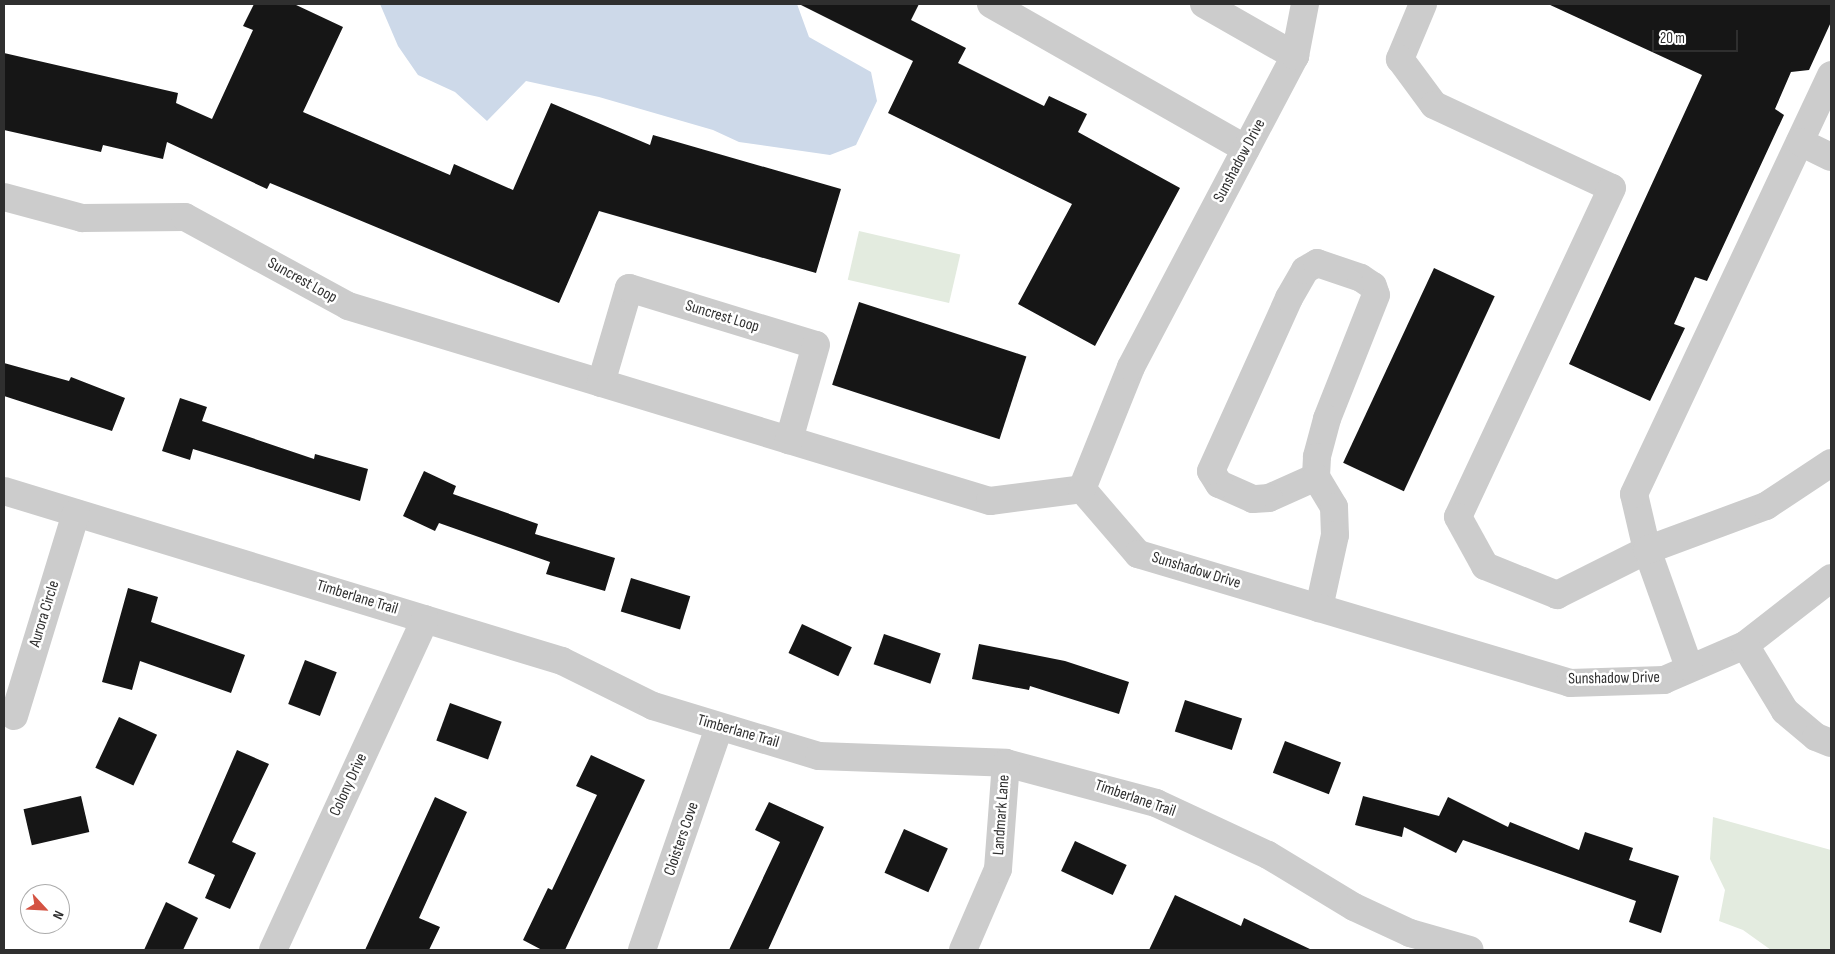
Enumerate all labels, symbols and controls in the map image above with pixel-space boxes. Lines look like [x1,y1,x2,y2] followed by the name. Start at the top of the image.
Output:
[1655,20,1741,52] scale bar
[1660,29,1685,48] text: 20 m
[1210,116,1270,206] street label: Sunshadow Drive
[264,254,340,308] street label: Suncrest Loop
[683,297,761,337] street label: Suncrest Loop
[1149,548,1243,594] street label: Sunshadow Drive
[314,577,400,619] street label: Timberlane Trail
[26,578,64,650] street label: Aurora Circle
[1568,669,1660,689] street label: Sunshadow Drive
[695,711,781,753] street label: Timberlane Trail
[326,750,372,820] street label: Colony Drive
[990,774,1014,856] street label: Landmark Lane
[1092,776,1178,822] street label: Timberlane Trail
[660,800,704,878] street label: Cloisters Cove
[20,884,70,934] north arrow
[49,908,67,922] text: N

